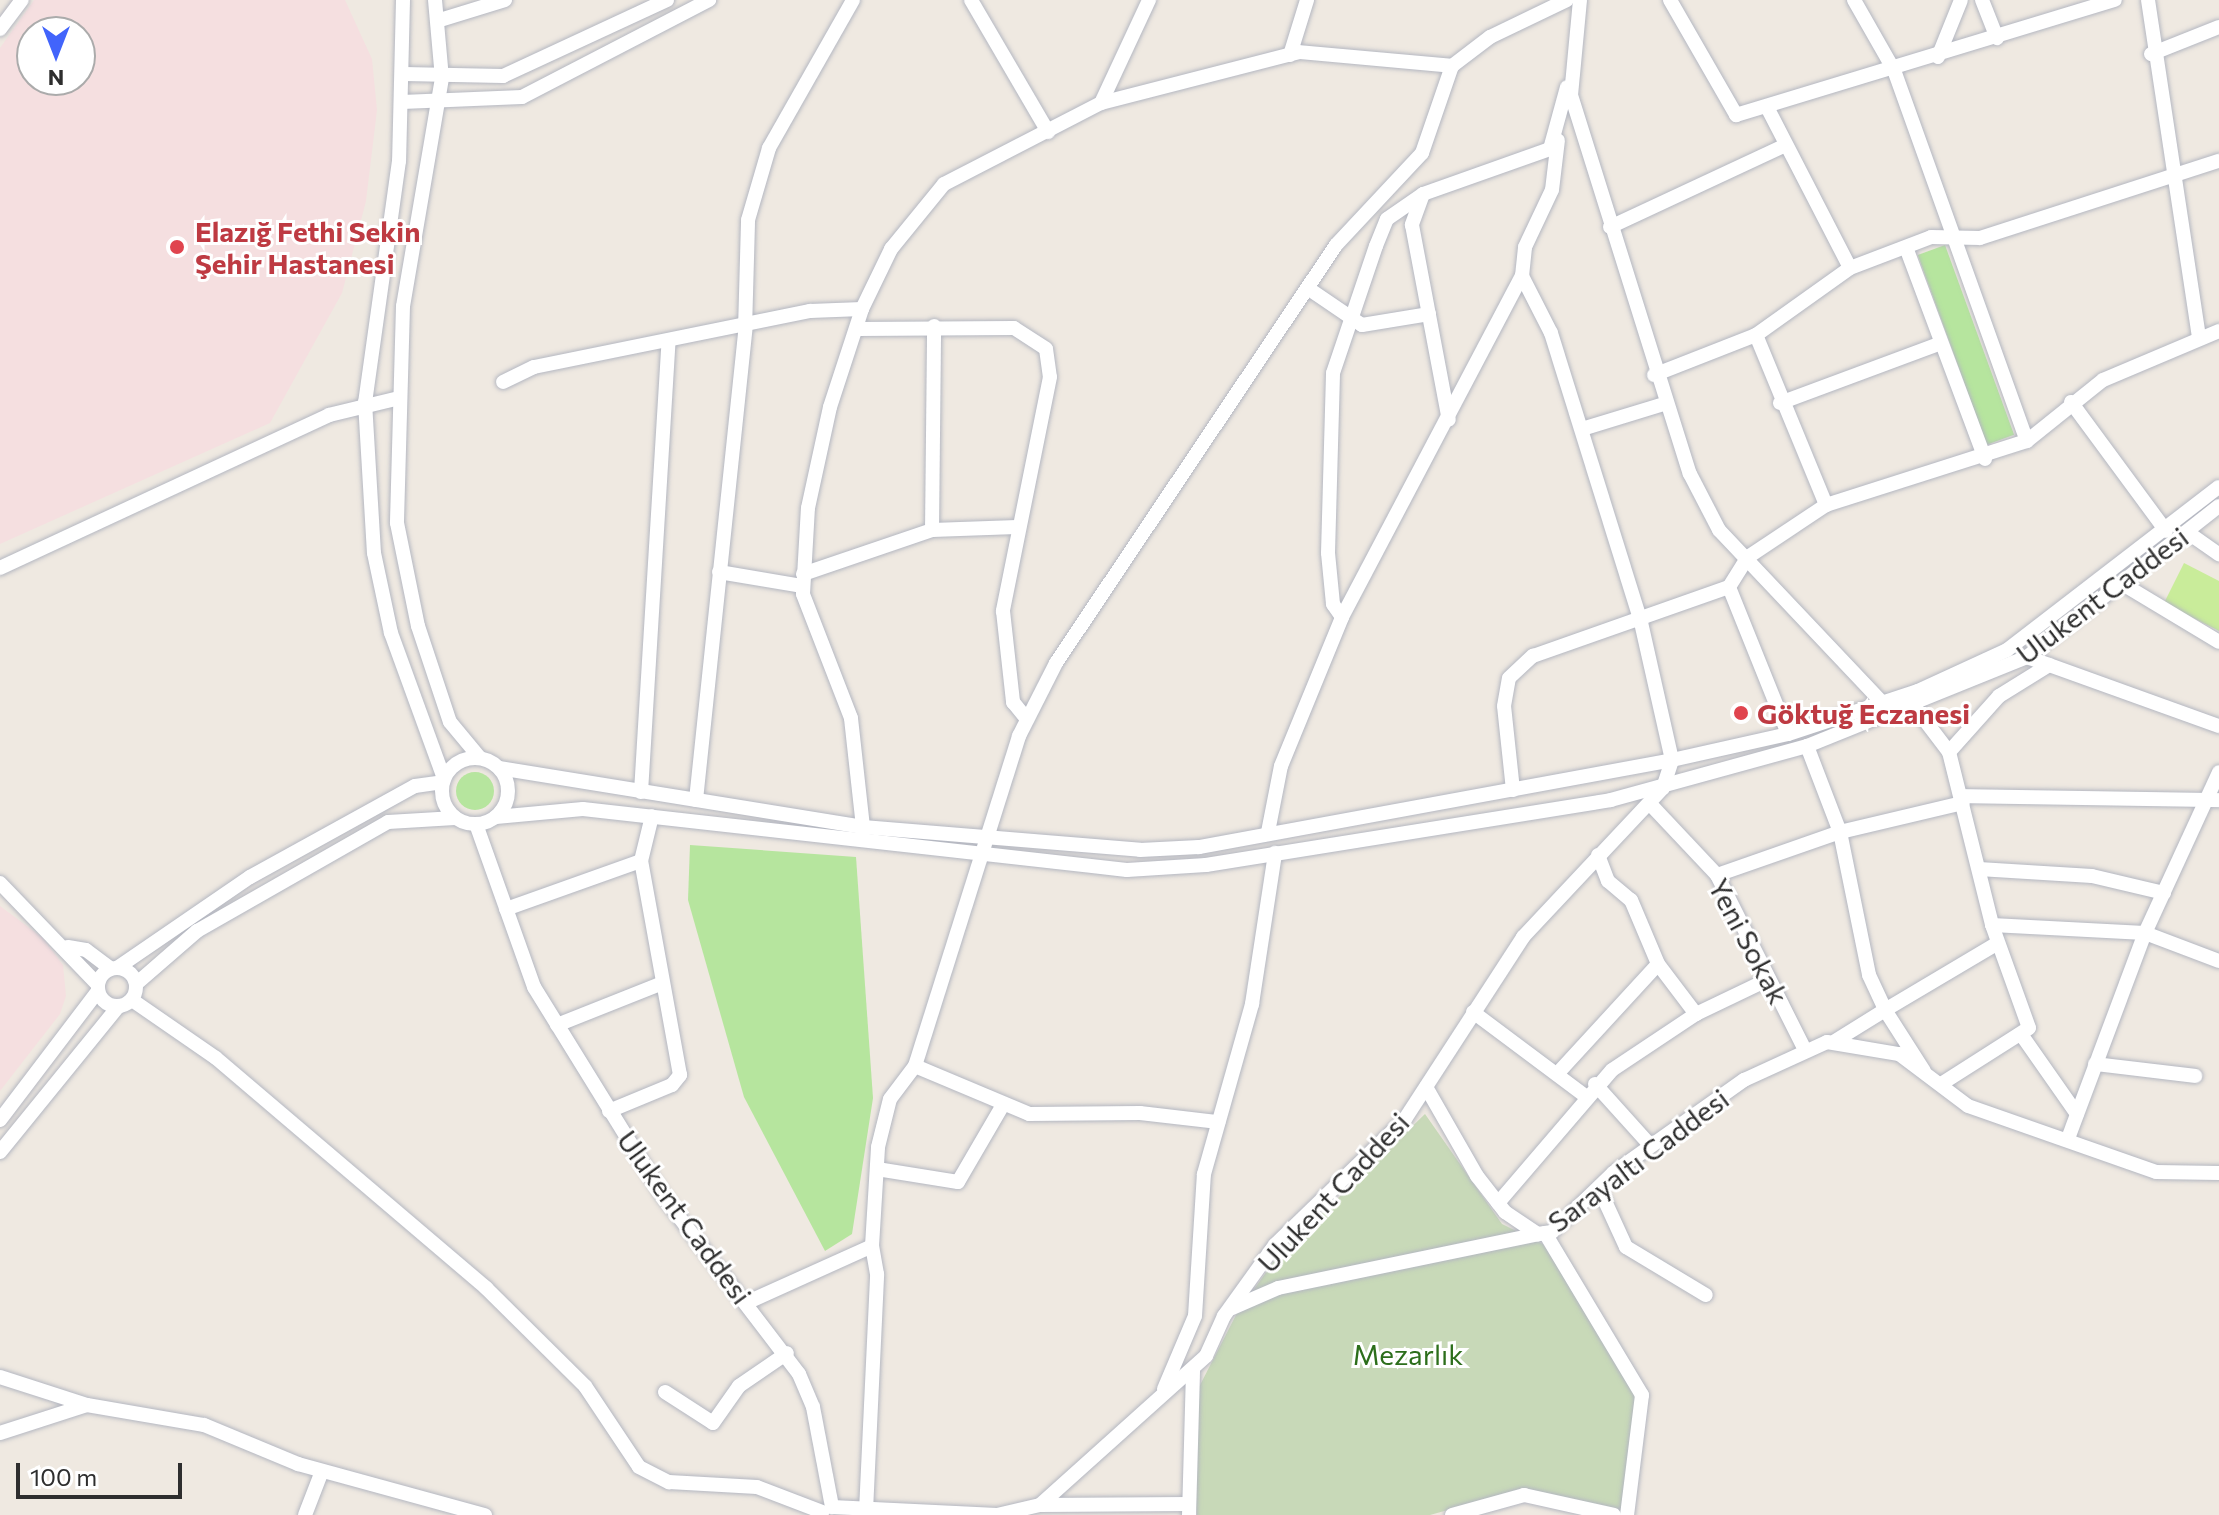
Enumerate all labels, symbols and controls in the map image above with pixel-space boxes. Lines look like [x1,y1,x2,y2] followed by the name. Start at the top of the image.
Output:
[16,16,96,96] north arrow
[48,65,64,92] text: N
[195,214,420,280] place label: Elazığ Fethi Sekin Şehir Hastanesi
[166,236,188,258] marker: Elazığ Fethi Sekin Şehir Hastanesi
[2010,520,2194,670] street label: Ulukent Caddesi
[1757,696,1970,730] place label: Göktuğ Eczanesi
[1732,704,1750,722] marker: Göktuğ Eczanesi
[1702,873,1796,1009] street label: Yeni Sokak
[1541,1081,1735,1239] street label: Sarayaltı Caddesi
[1250,1105,1416,1279] street label: Ulukent Caddesi
[611,1124,759,1310] street label: Ulukent Caddesi
[1353,1337,1463,1371] park label: Mezarlık
[20,1447,186,1497] scale bar
[30,1462,97,1491] text: 100 m

